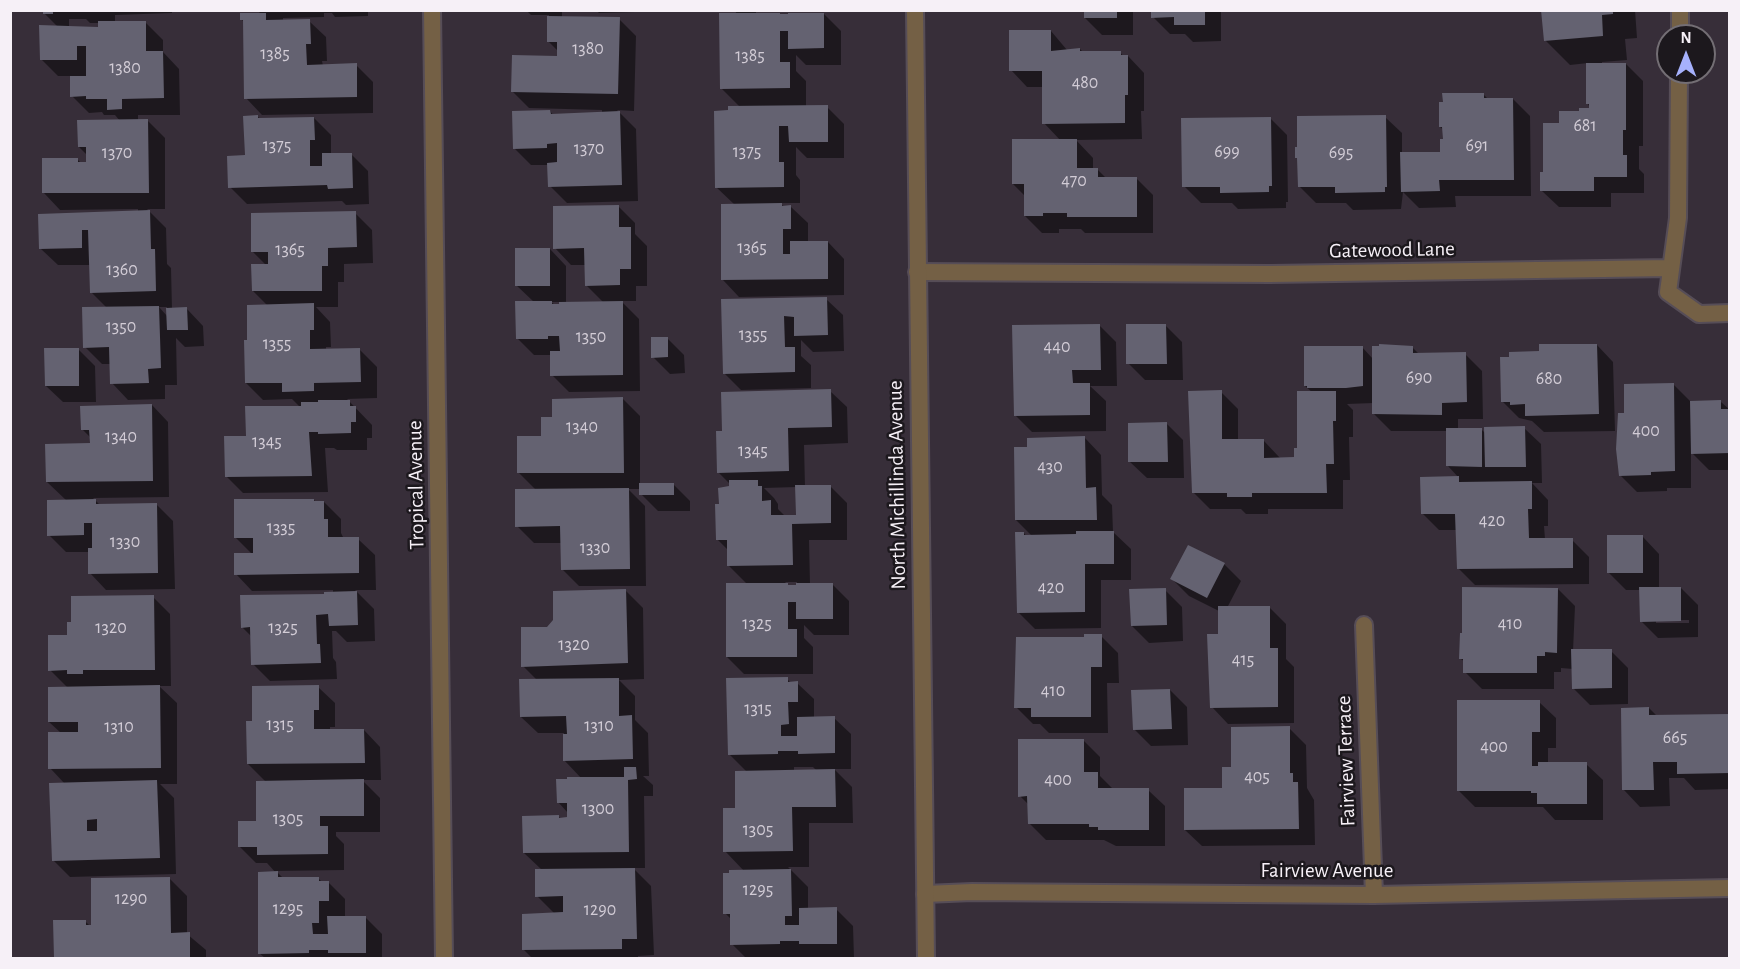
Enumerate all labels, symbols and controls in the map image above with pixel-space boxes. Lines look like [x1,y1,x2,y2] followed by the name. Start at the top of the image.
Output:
[1656,24,1716,84] north arrow
[1680,30,1692,46] text: N
[572,38,604,60] house number: 1380
[260,43,290,65] house number: 1385
[735,45,765,67] house number: 1385
[109,57,141,79] house number: 1380
[1072,72,1098,94] house number: 480
[1573,115,1597,137] house number: 681
[263,135,291,157] house number: 1375
[1465,135,1489,157] house number: 691
[574,138,604,160] house number: 1370
[733,141,761,163] house number: 1375
[1214,141,1240,163] house number: 699
[102,142,132,164] house number: 1370
[1329,142,1353,164] house number: 695
[1061,170,1087,192] house number: 470
[1329,236,1455,264] street label: Gatewood Lane
[737,237,767,259] house number: 1365
[275,239,305,261] house number: 1365
[106,259,138,281] house number: 1360
[106,316,136,338] house number: 1350
[739,324,767,346] house number: 1355
[576,326,606,348] house number: 1350
[263,333,291,355] house number: 1355
[1044,336,1070,358] house number: 440
[1406,367,1432,389] house number: 690
[1536,368,1562,390] house number: 680
[883,380,911,590] street label: North Michillinda Avenue
[566,416,598,438] house number: 1340
[402,420,430,550] street label: Tropical Avenue
[1632,420,1660,442] house number: 400
[105,426,137,448] house number: 1340
[252,431,282,453] house number: 1345
[738,440,768,462] house number: 1345
[1037,456,1063,478] house number: 430
[1479,510,1505,532] house number: 420
[267,517,295,539] house number: 1335
[110,531,140,553] house number: 1330
[580,537,610,559] house number: 1330
[1038,577,1064,599] house number: 420
[742,613,772,635] house number: 1325
[1498,613,1522,635] house number: 410
[95,617,127,639] house number: 1320
[268,617,298,639] house number: 1325
[558,634,590,656] house number: 1320
[1232,649,1254,671] house number: 415
[1041,680,1065,702] house number: 410
[1331,695,1361,827] street label: Fairview Terrace
[744,698,772,720] house number: 1315
[266,714,294,736] house number: 1315
[584,715,614,737] house number: 1310
[104,716,134,738] house number: 1310
[1663,727,1687,749] house number: 665
[1480,736,1508,758] house number: 400
[1244,766,1270,788] house number: 405
[1044,769,1072,791] house number: 400
[582,798,614,820] house number: 1300
[273,808,303,830] house number: 1305
[743,819,773,841] house number: 1305
[1261,858,1393,884] street label: Fairview Avenue
[743,879,773,901] house number: 1295
[115,888,147,910] house number: 1290
[273,898,303,920] house number: 1295
[584,899,616,921] house number: 1290

